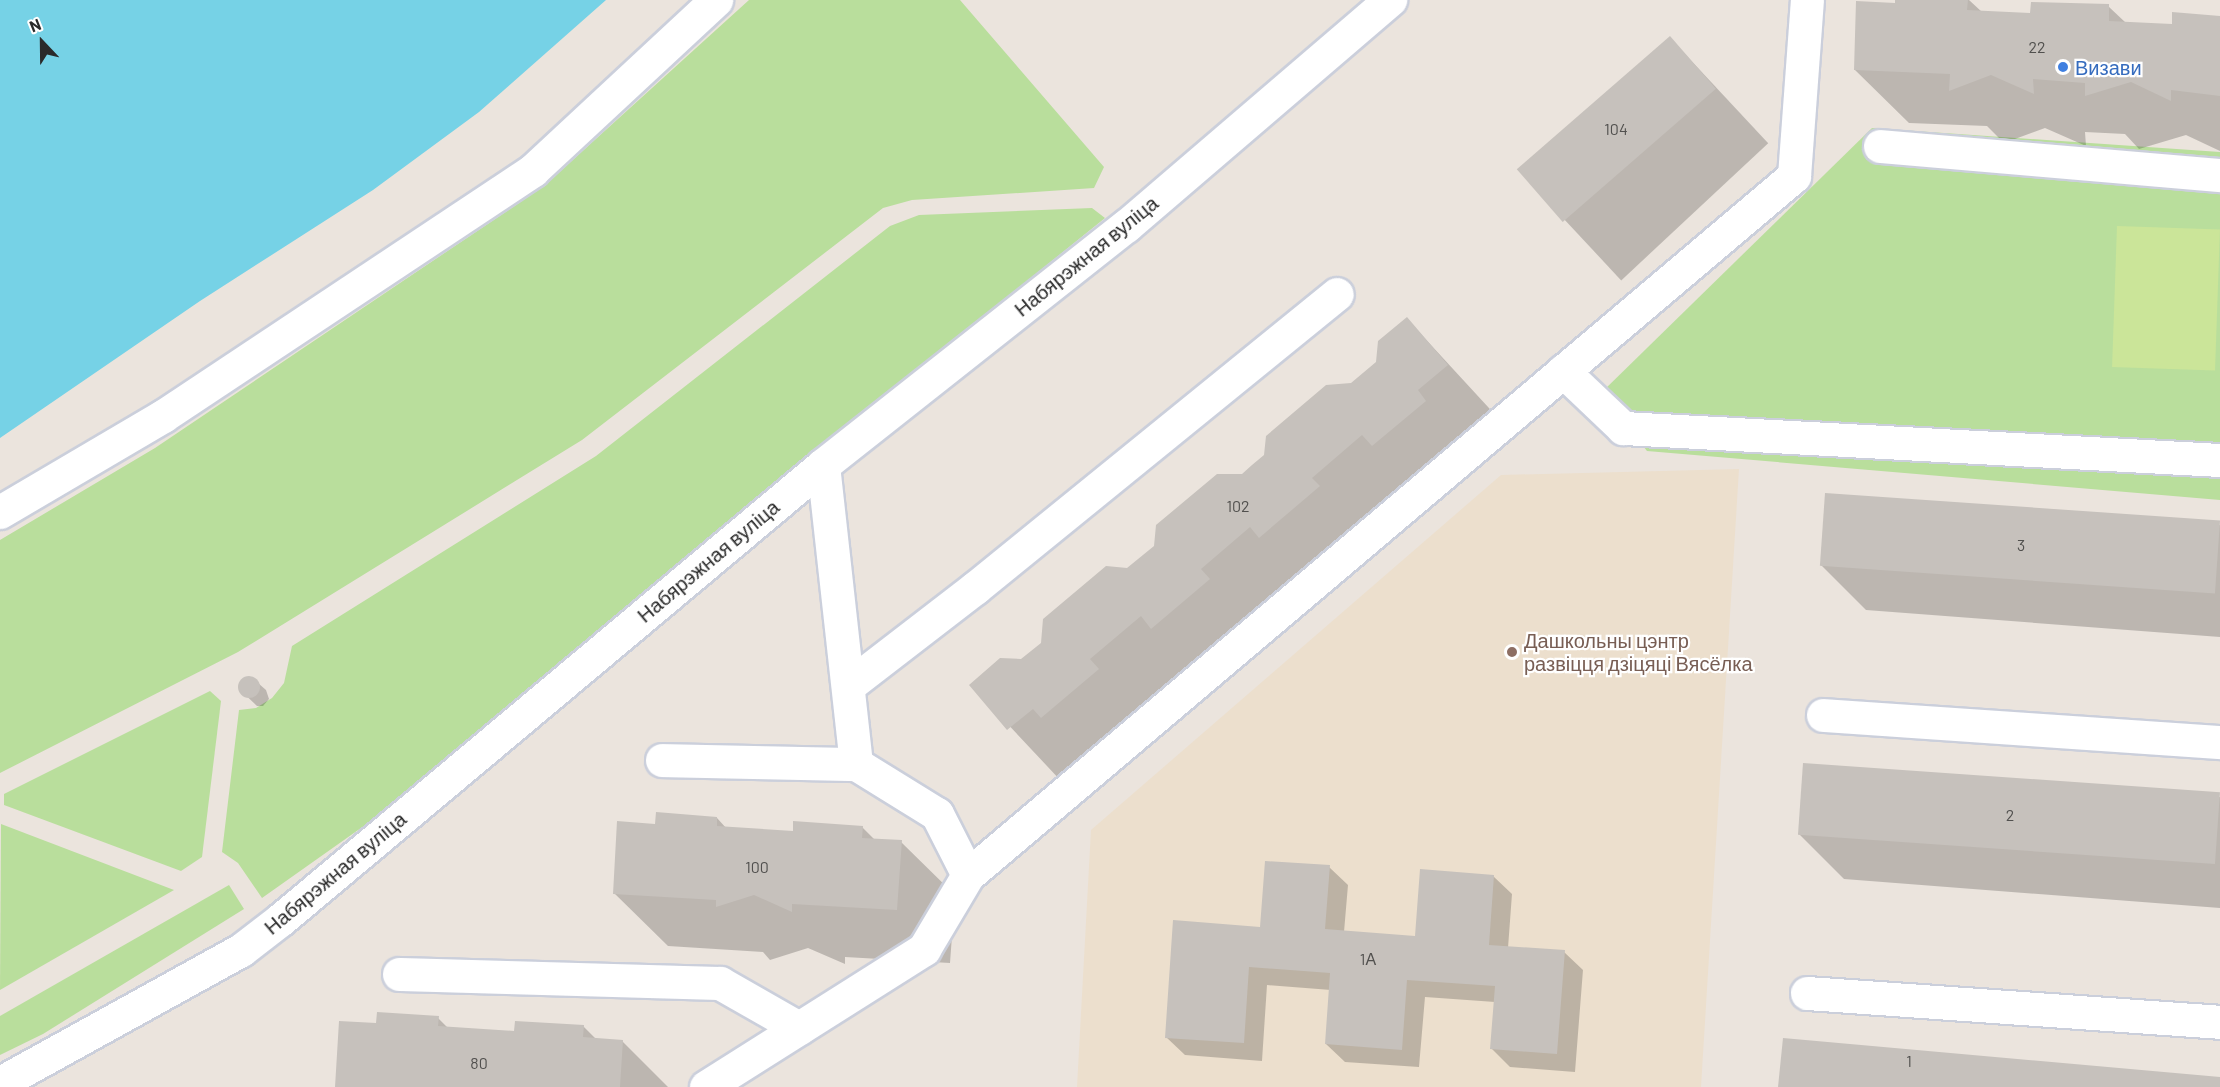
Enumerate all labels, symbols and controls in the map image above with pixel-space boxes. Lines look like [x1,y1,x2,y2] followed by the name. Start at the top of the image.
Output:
[12,12,72,72] north arrow
[27,14,44,36] text: N
[2028,37,2046,57] house number: 22
[2075,55,2142,79] place label: Визави
[2056,60,2070,74] marker: Визави
[1604,119,1628,139] house number: 104
[1009,191,1163,321] street label: Набярэжная вуліца
[632,495,784,627] street label: Набярэжная вуліца
[1226,496,1250,516] house number: 102
[2017,535,2025,555] house number: 3
[1524,628,1753,675] place label: Дашкольны цэнтр развіцця дзіцяці Вясёлка
[1505,645,1519,659] marker: Дашкольны цэнтр развіцця дзіцяці Вясёлка
[2006,805,2014,825] house number: 2
[259,807,411,939] street label: Набярэжная вуліца
[745,857,769,877] house number: 100
[1360,949,1376,969] house number: 1А
[1906,1051,1912,1071] house number: 1
[470,1053,488,1073] house number: 80

